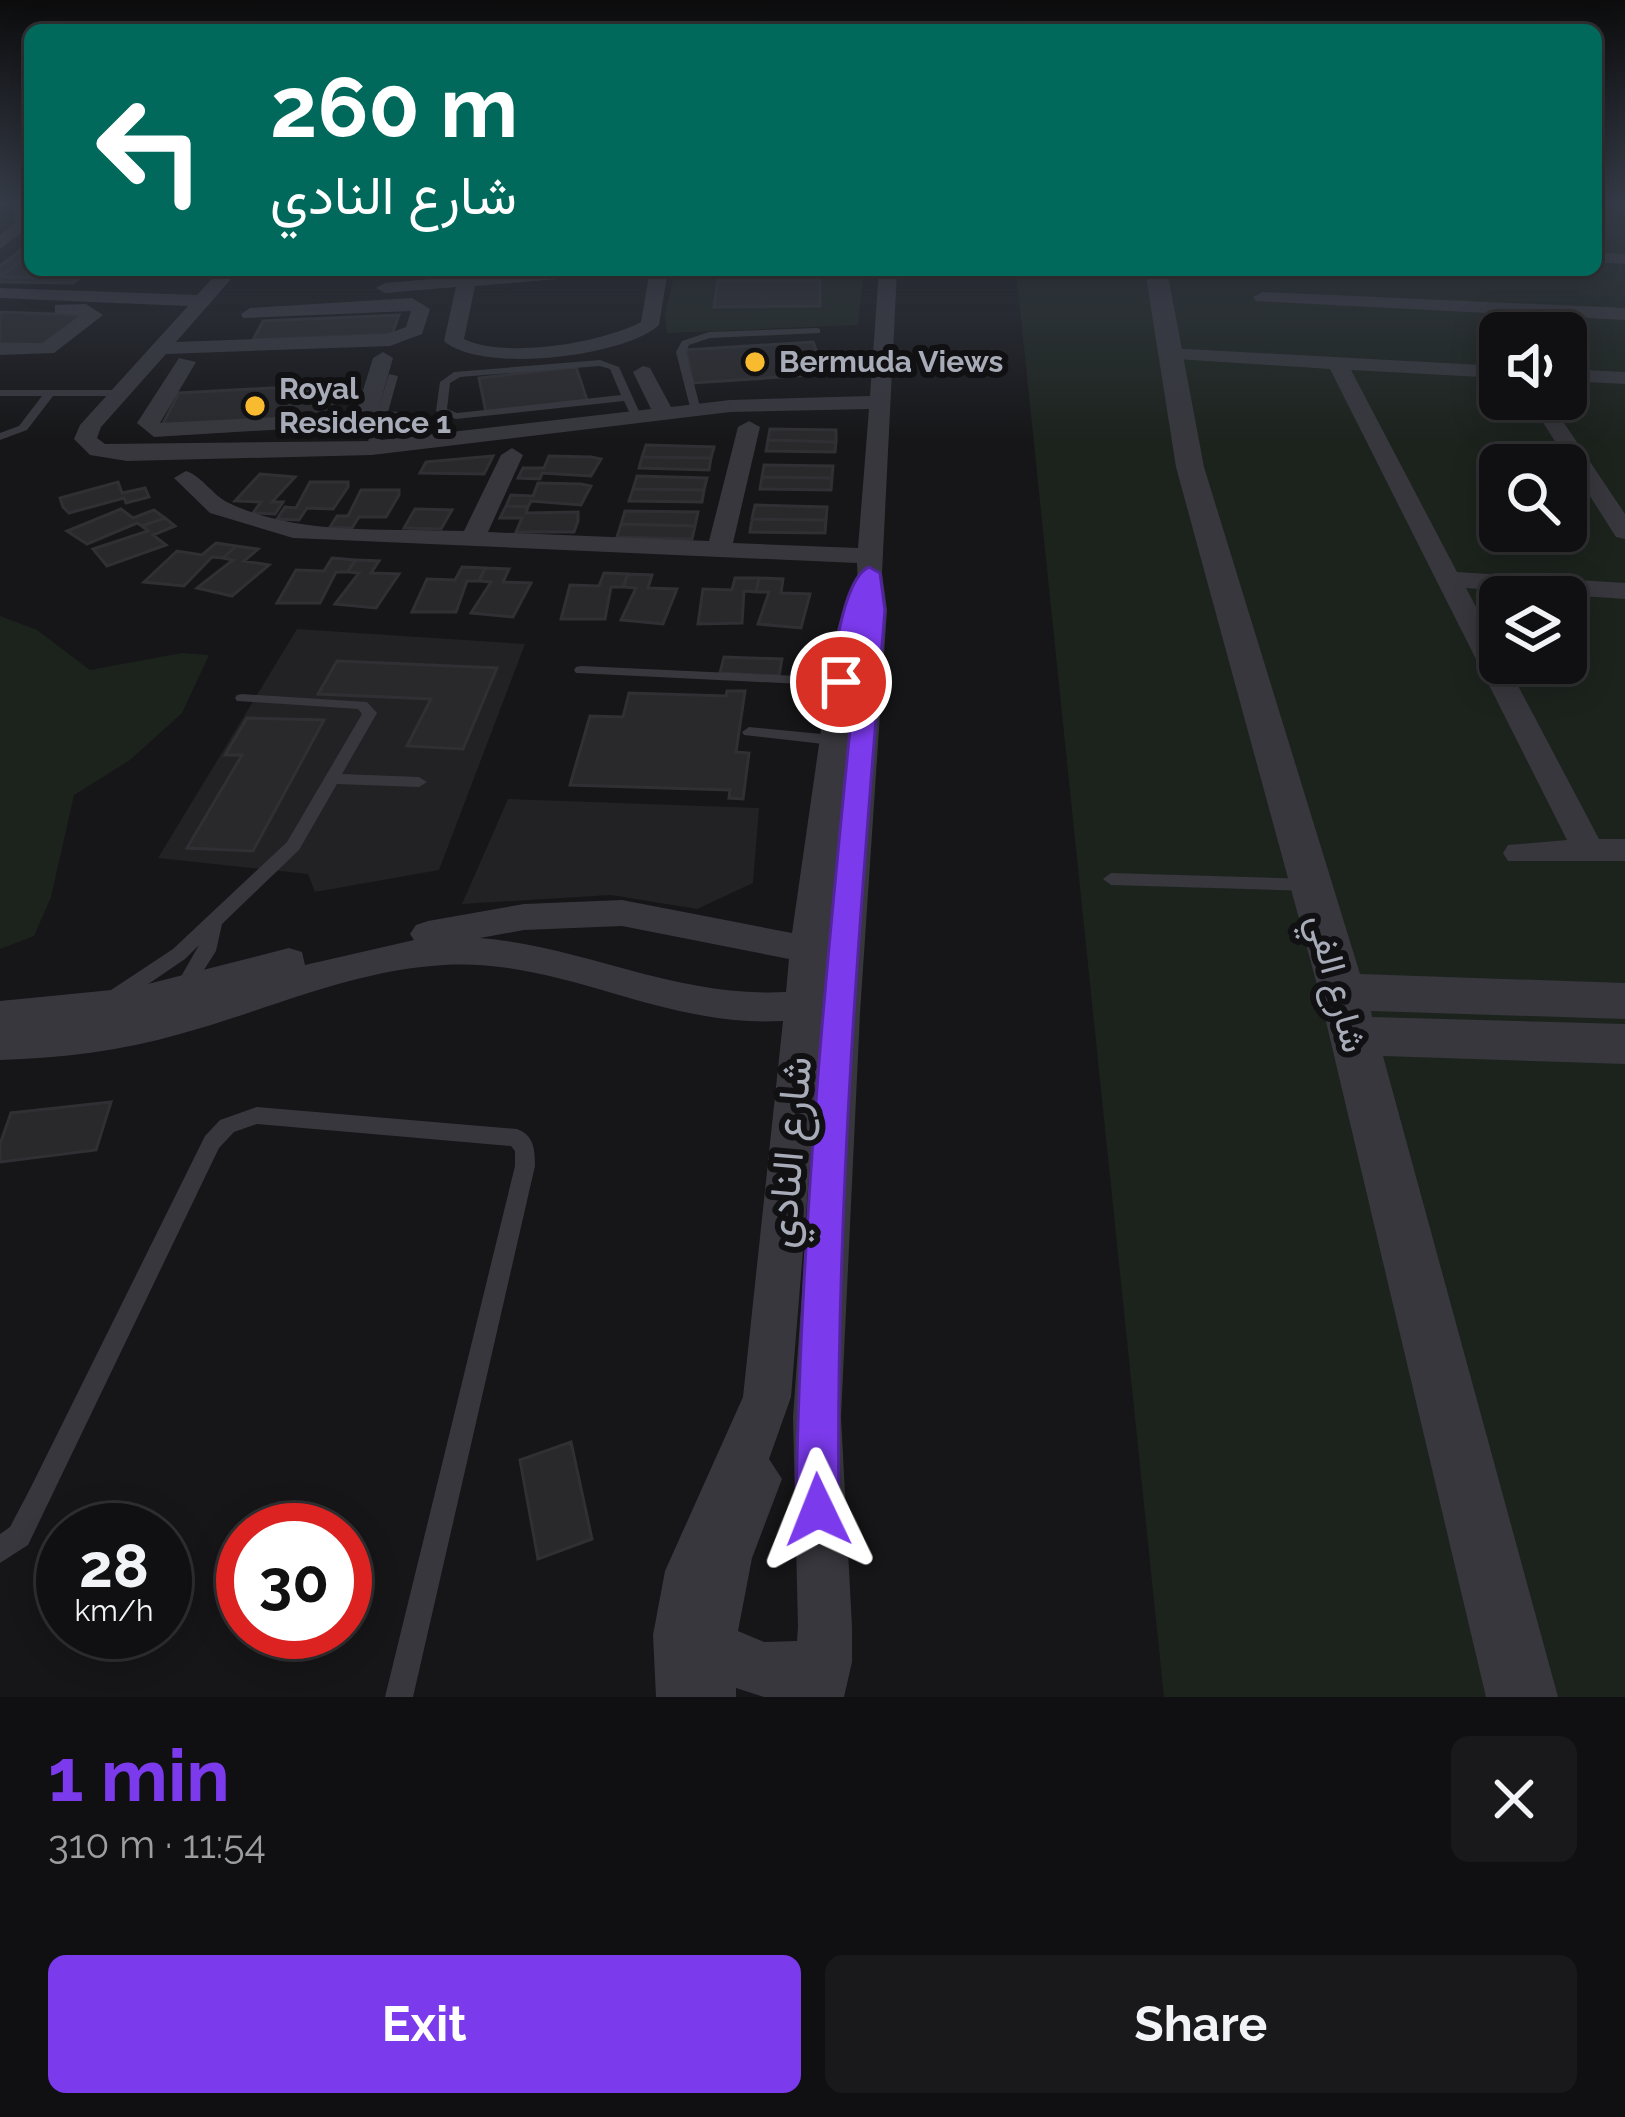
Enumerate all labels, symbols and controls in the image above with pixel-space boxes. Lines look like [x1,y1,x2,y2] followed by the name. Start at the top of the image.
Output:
[270,58,518,157] text: 260 m
[72,72,228,228] icon: left
[270,163,517,227] text: شارع النادي
[1479,312,1587,684] map controls
[1479,312,1587,420] button: sound
[779,344,1003,379] place label: Bermuda Views
[742,349,768,375] marker: Bermuda Views
[279,371,451,440] place label: Royal Residence 1
[242,393,268,419] marker: Royal Residence 1
[1479,444,1587,552] button: search
[1479,576,1587,684] button: layers
[790,631,892,733] pin
[808,649,874,715] icon: arrive
[1291,909,1377,1059] street label: شارع الفي
[756,1054,831,1251] street label: شارع النادي
[755,1447,881,1573] position arrow
[216,1503,372,1659] speed limit sign: 30
[79,1531,149,1601] text: 28
[74,1593,154,1628] text: km/h
[48,1733,230,1818] text: 1 min
[1451,1736,1577,1862] button: close
[48,1821,266,1867] text: 310 m · 11:54
[48,1955,801,2093] button: Exit
[825,1955,1577,2093] button: Share

